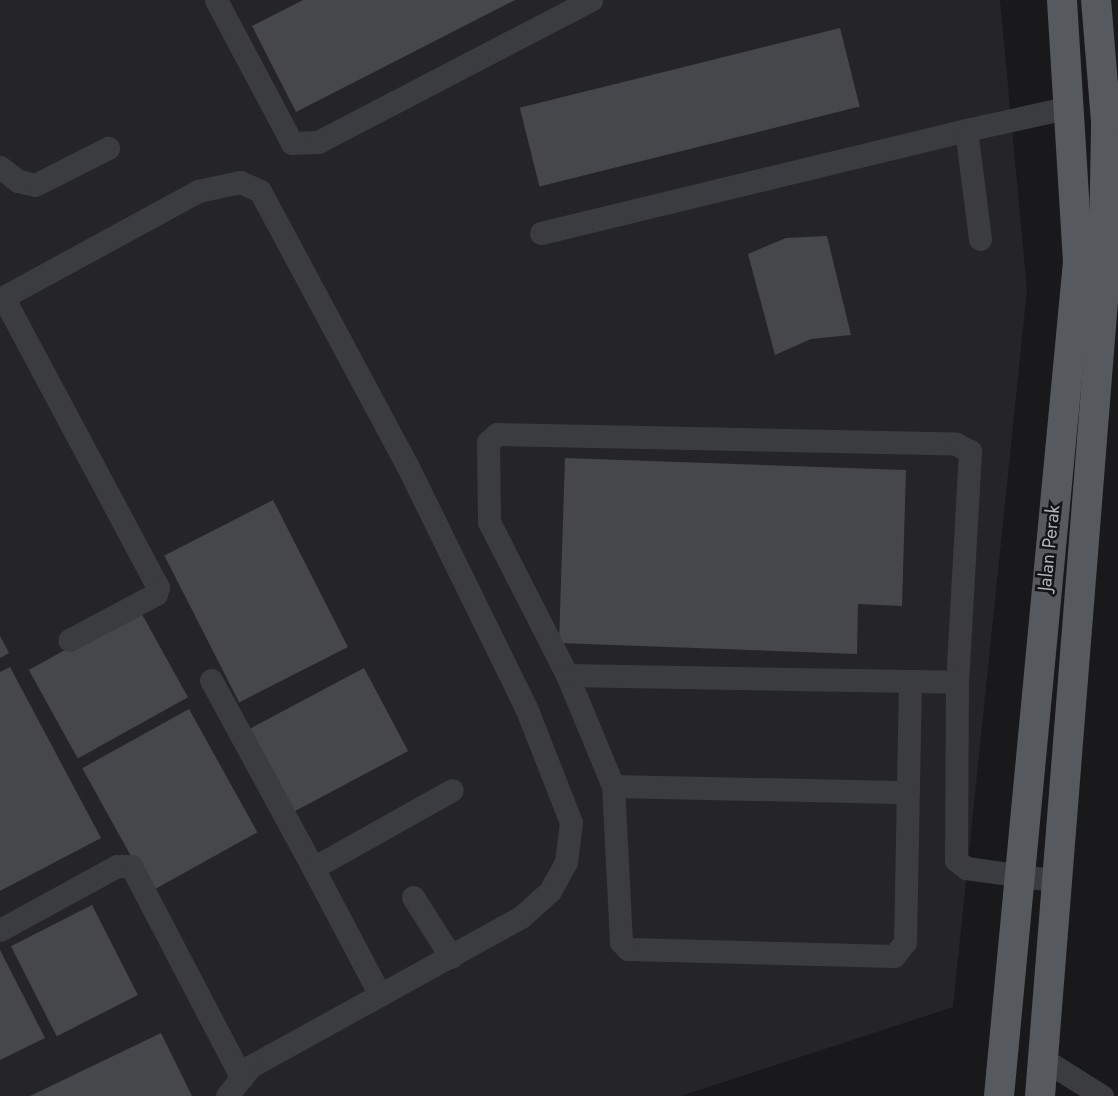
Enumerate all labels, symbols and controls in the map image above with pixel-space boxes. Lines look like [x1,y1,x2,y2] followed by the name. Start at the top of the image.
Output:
[1033,504,1065,592] street label: Jalan Perak

